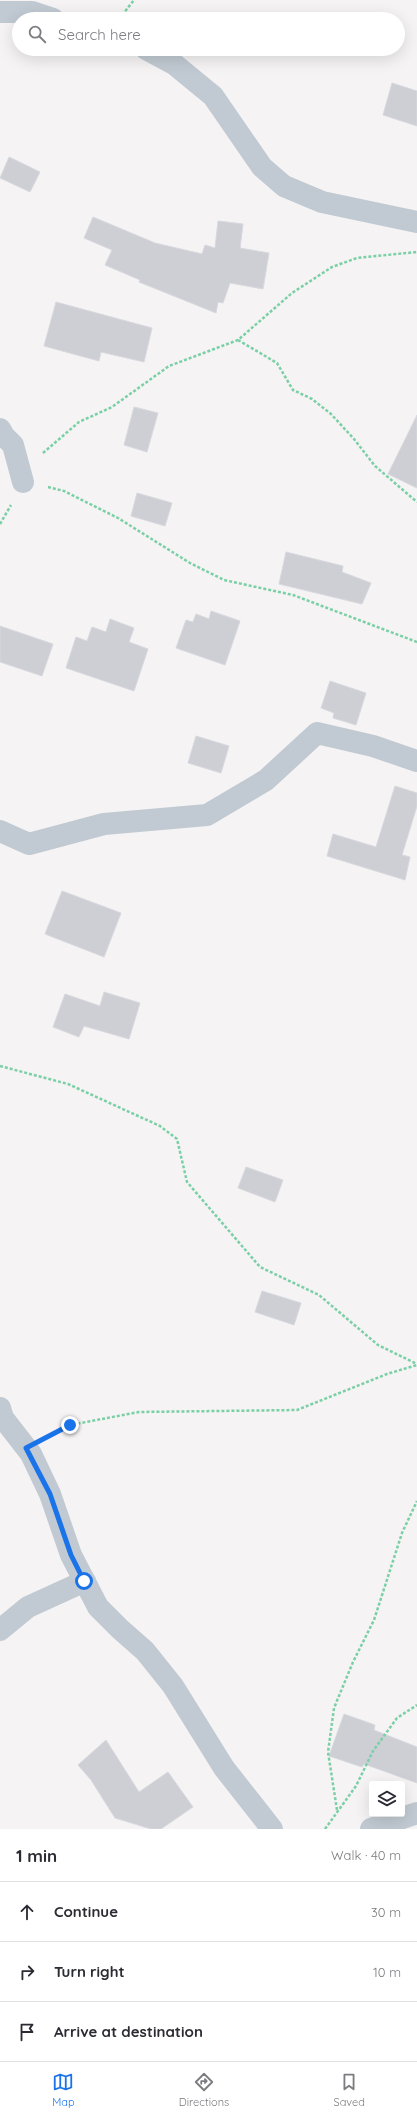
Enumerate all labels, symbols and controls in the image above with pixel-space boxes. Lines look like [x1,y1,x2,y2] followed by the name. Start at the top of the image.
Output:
[12,12,405,56] search box
[26,23,48,45] icon: search
[58,25,141,44] text: Search here
[61,1416,79,1434] route end
[75,1572,93,1590] route start
[369,1781,405,1817] map controls
[369,1781,405,1817] button: layers
[16,1845,57,1866] text: 1 min
[331,1847,401,1863] text: Walk · 40 m
[16,1901,38,1923] icon: ahead
[54,1902,118,1921] text: Continue
[371,1904,401,1920] text: 30 m
[16,1961,38,1983] icon: right
[54,1962,125,1981] text: Turn right
[373,1964,401,1980] text: 10 m
[16,2021,38,2043] icon: arrive
[54,2022,203,2041] text: Arrive at destination
[52,2071,75,2109] tab: Map
[179,2071,229,2109] tab: Directions
[333,2071,365,2109] tab: Saved

